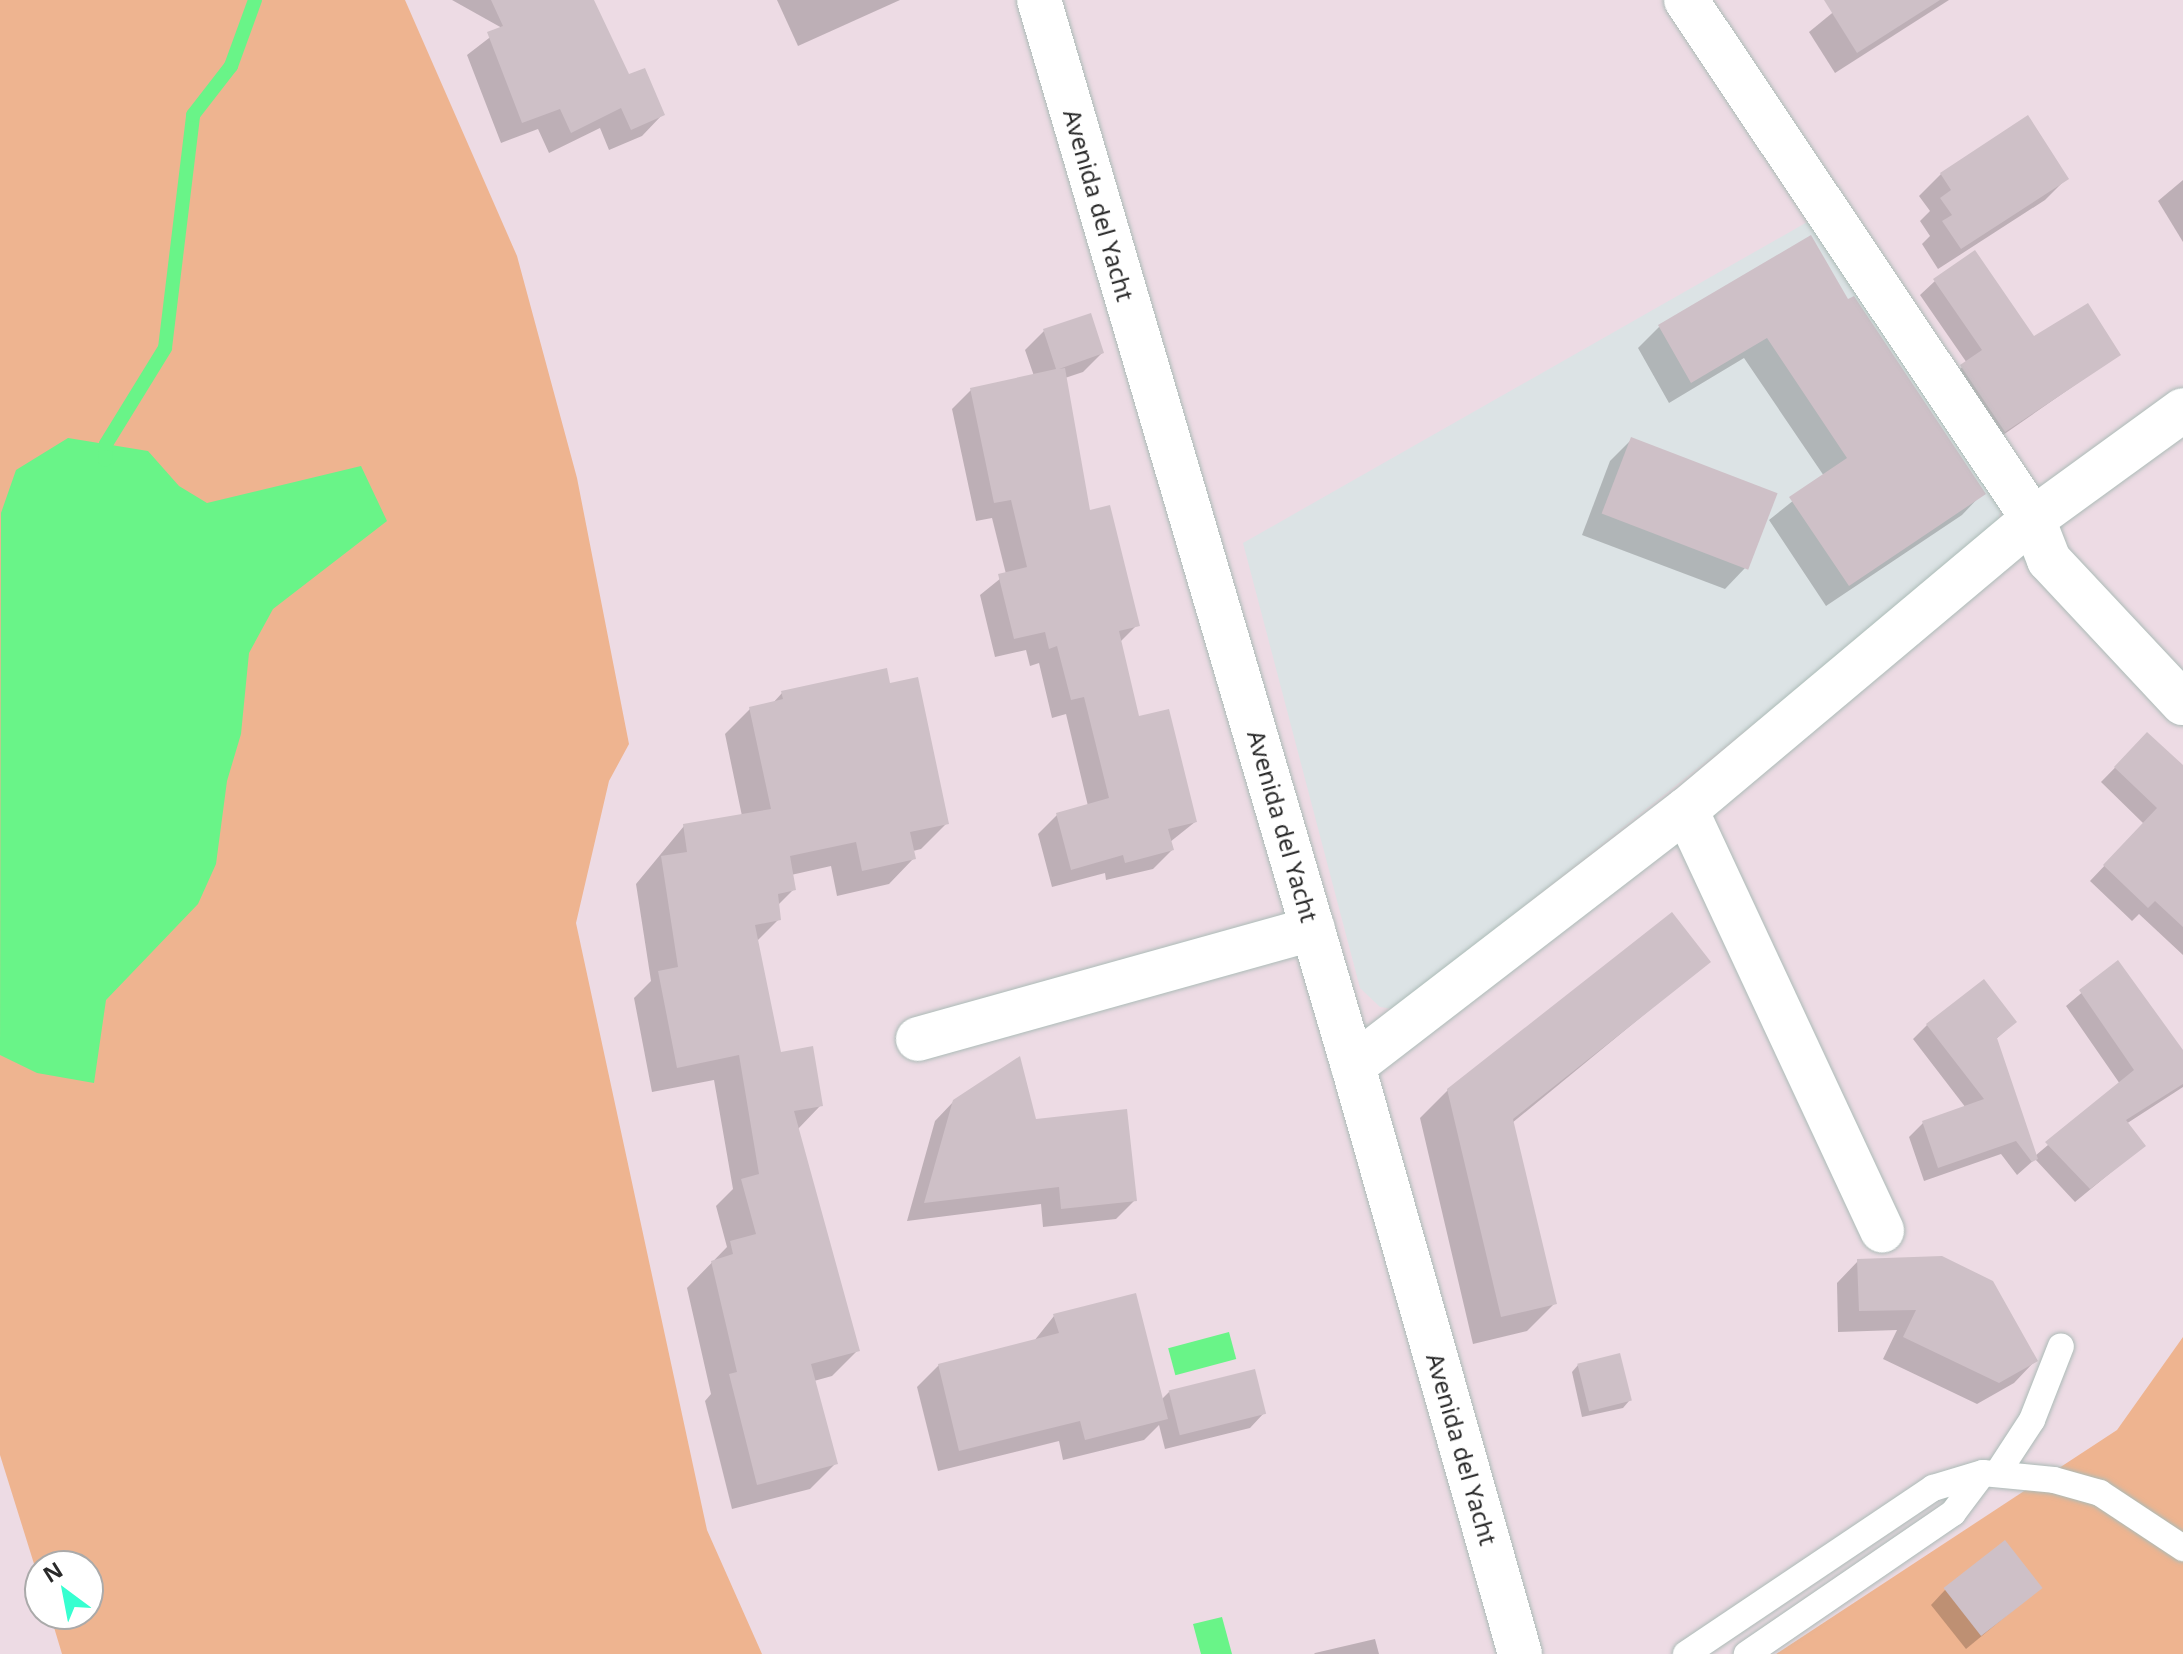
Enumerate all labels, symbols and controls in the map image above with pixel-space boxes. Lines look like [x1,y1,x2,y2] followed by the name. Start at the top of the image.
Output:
[1058,106,1140,304] street label: Avenida del Yacht
[1242,727,1324,925] street label: Avenida del Yacht
[1421,1350,1503,1548] street label: Avenida del Yacht
[24,1550,104,1630] north arrow
[37,1554,68,1589] text: N

